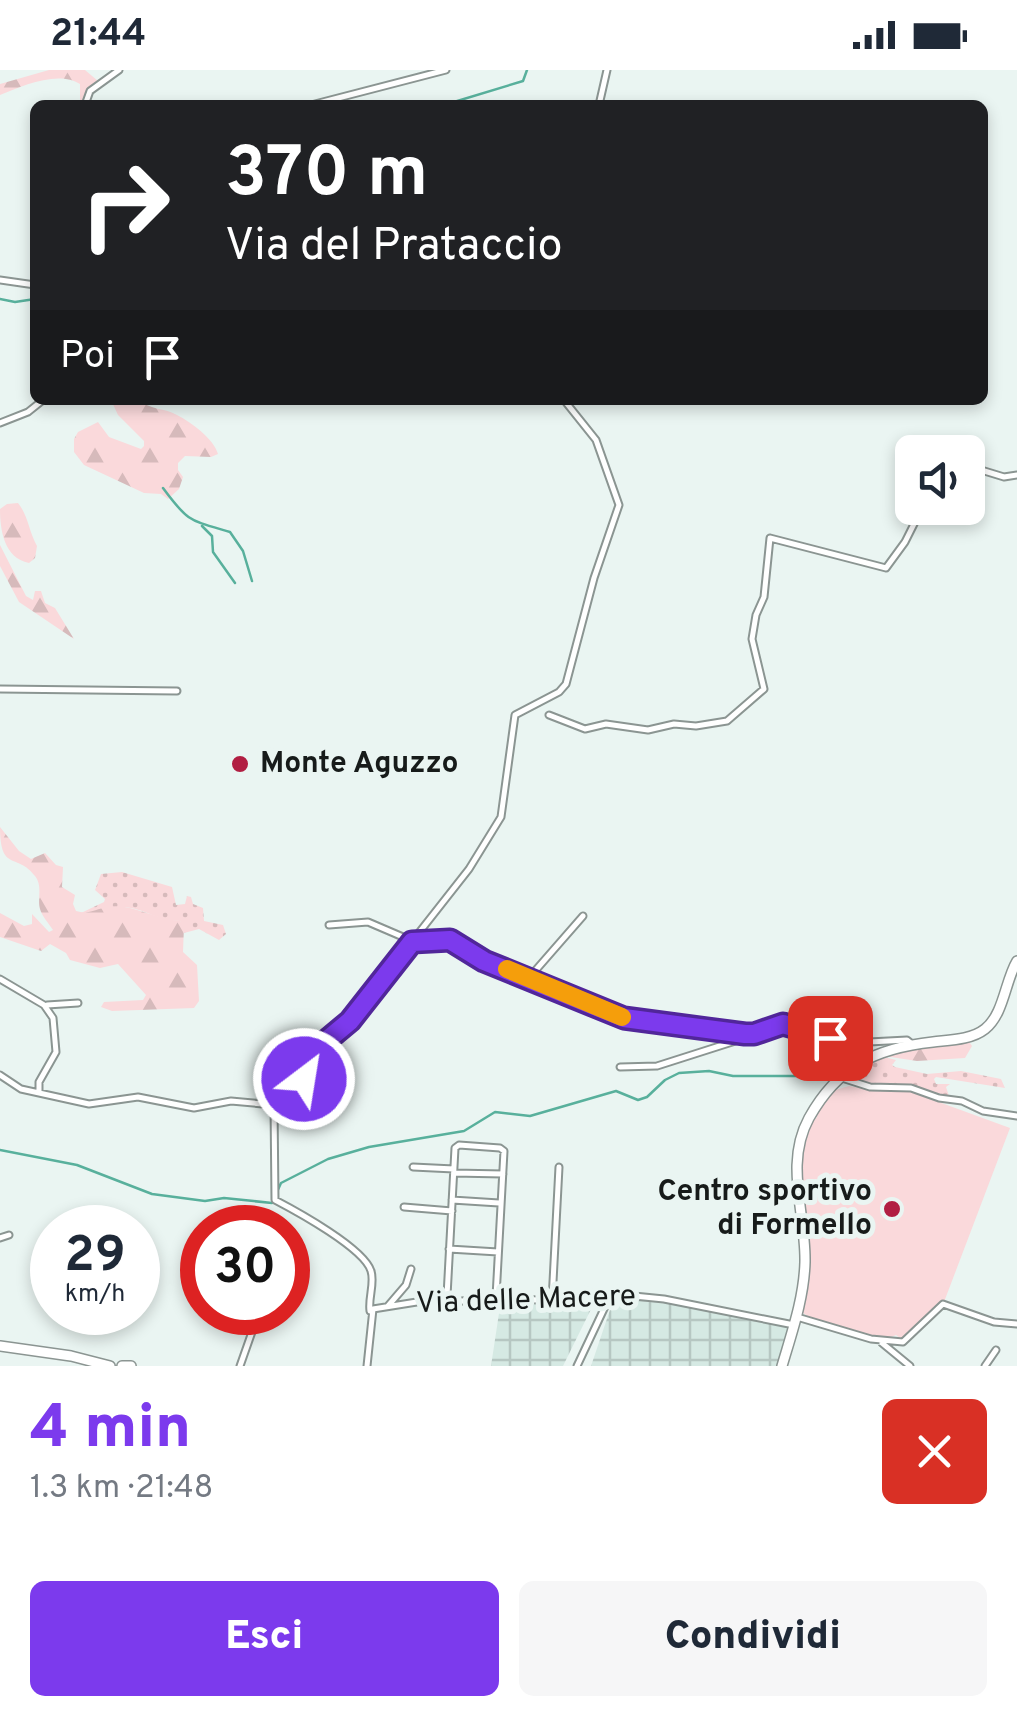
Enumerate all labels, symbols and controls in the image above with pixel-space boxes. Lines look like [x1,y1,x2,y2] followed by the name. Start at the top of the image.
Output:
[50,11,147,60] text: 21:44
[225,132,428,221] text: 370 m
[60,140,190,270] icon: right
[225,219,563,276] text: Via del Prataccio
[135,330,190,385] icon: arrive
[60,333,115,382] text: Poi
[895,435,985,525] map controls
[895,435,985,525] button: sound
[260,746,459,783] place label: Monte Aguzzo
[229,753,251,775] marker: Monte Aguzzo
[788,996,873,1081] pin
[803,1011,858,1066] icon: arrive
[252,1027,356,1131] position arrow
[657,1174,872,1245] place label: Centro sportivo di Formello
[881,1198,903,1220] marker: Centro sportivo di Formello
[180,1205,310,1335] speed limit sign: 30
[64,1226,126,1289] text: 29
[65,1279,125,1311] text: km/h
[415,1279,637,1323] street label: Via delle Macere
[30,1393,191,1469] text: 4 min
[882,1399,987,1504] button: close
[30,1469,213,1509] text: 1.3 km · 21:48
[30,1581,499,1696] button: Esci
[519,1581,987,1696] button: Condividi

